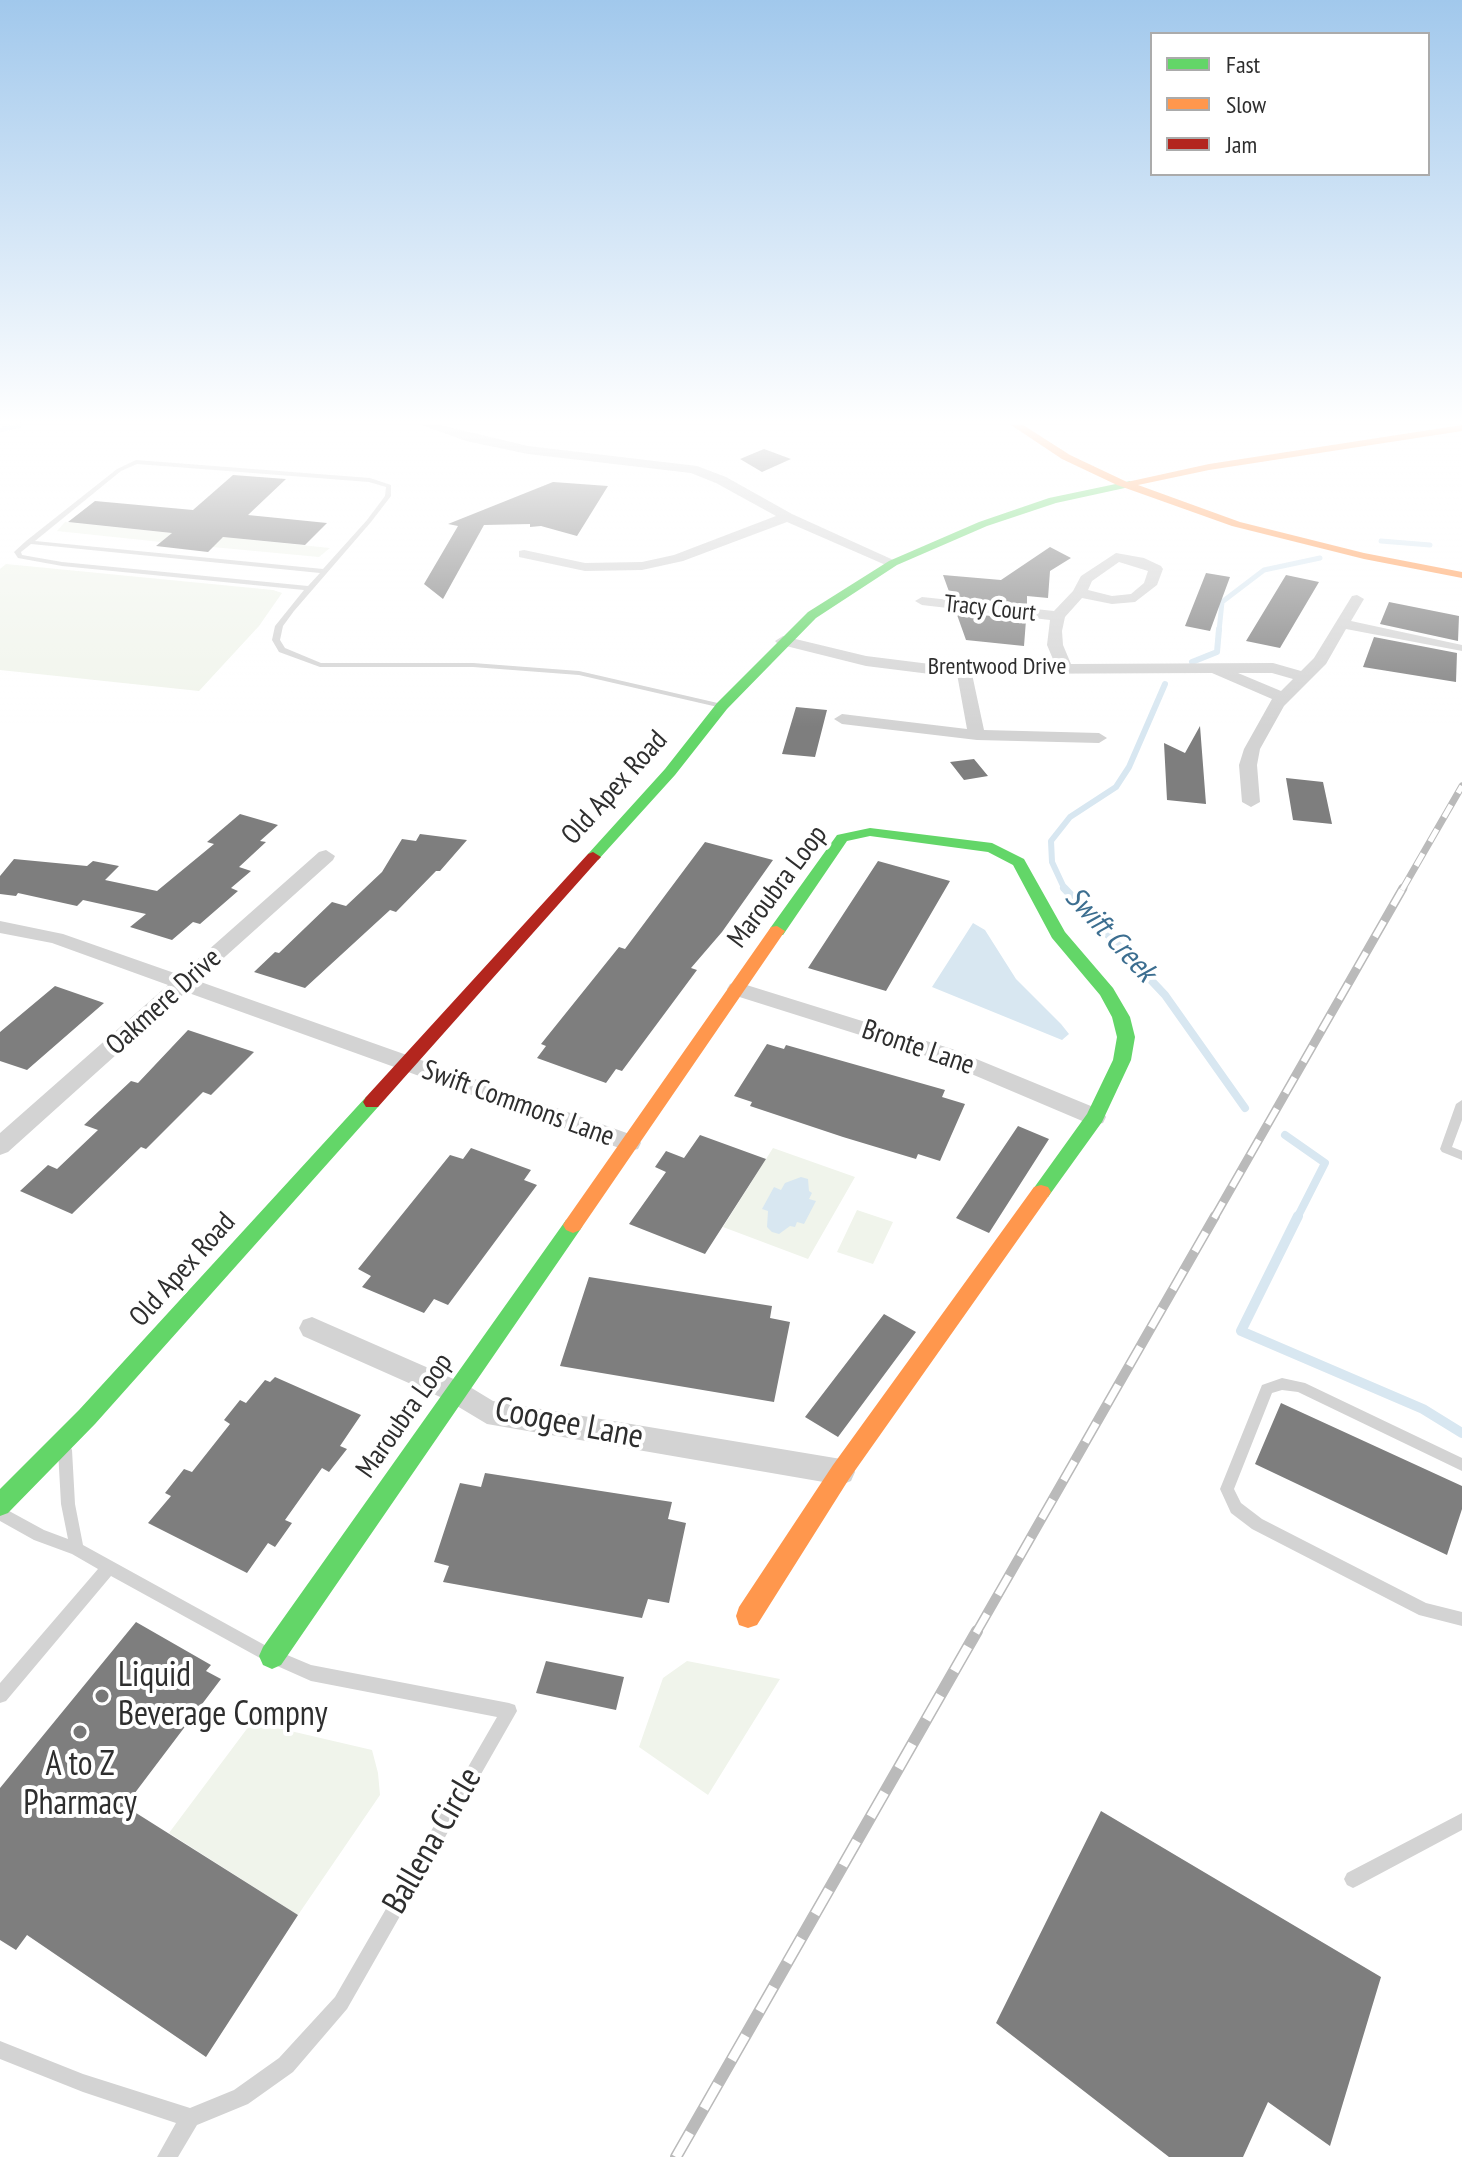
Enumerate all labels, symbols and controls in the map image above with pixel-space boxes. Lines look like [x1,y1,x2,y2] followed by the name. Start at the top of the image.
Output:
[1150,32,1430,176] legend
[1226,49,1260,80] text: Fast
[1226,89,1266,120] text: Slow
[1226,129,1257,160] text: Jam
[943,590,1037,628] street label: Tracy Court
[928,653,1066,681] street label: Brentwood Drive
[555,724,675,852] street label: Old Apex Road
[721,819,835,955] street label: Maroubra Loop
[1057,880,1163,990] water label: Swift Creek
[100,942,228,1062] street label: Oakmere Drive
[857,1013,979,1083] street label: Bronte Lane
[417,1054,619,1154] street label: Swift Commons Lane
[123,1206,243,1334] street label: Old Apex Road
[350,1347,460,1485] street label: Maroubra Loop
[492,1390,646,1458] street label: Coogee Lane
[118,1656,328,1736] place label: Liquid Beverage Compny
[93,1687,111,1705] marker: Liquid Beverage Compny
[71,1723,89,1741] marker: A to Z Pharmacy
[23,1745,137,1824] place label: A to Z Pharmacy
[375,1761,491,1921] street label: Ballena Circle

